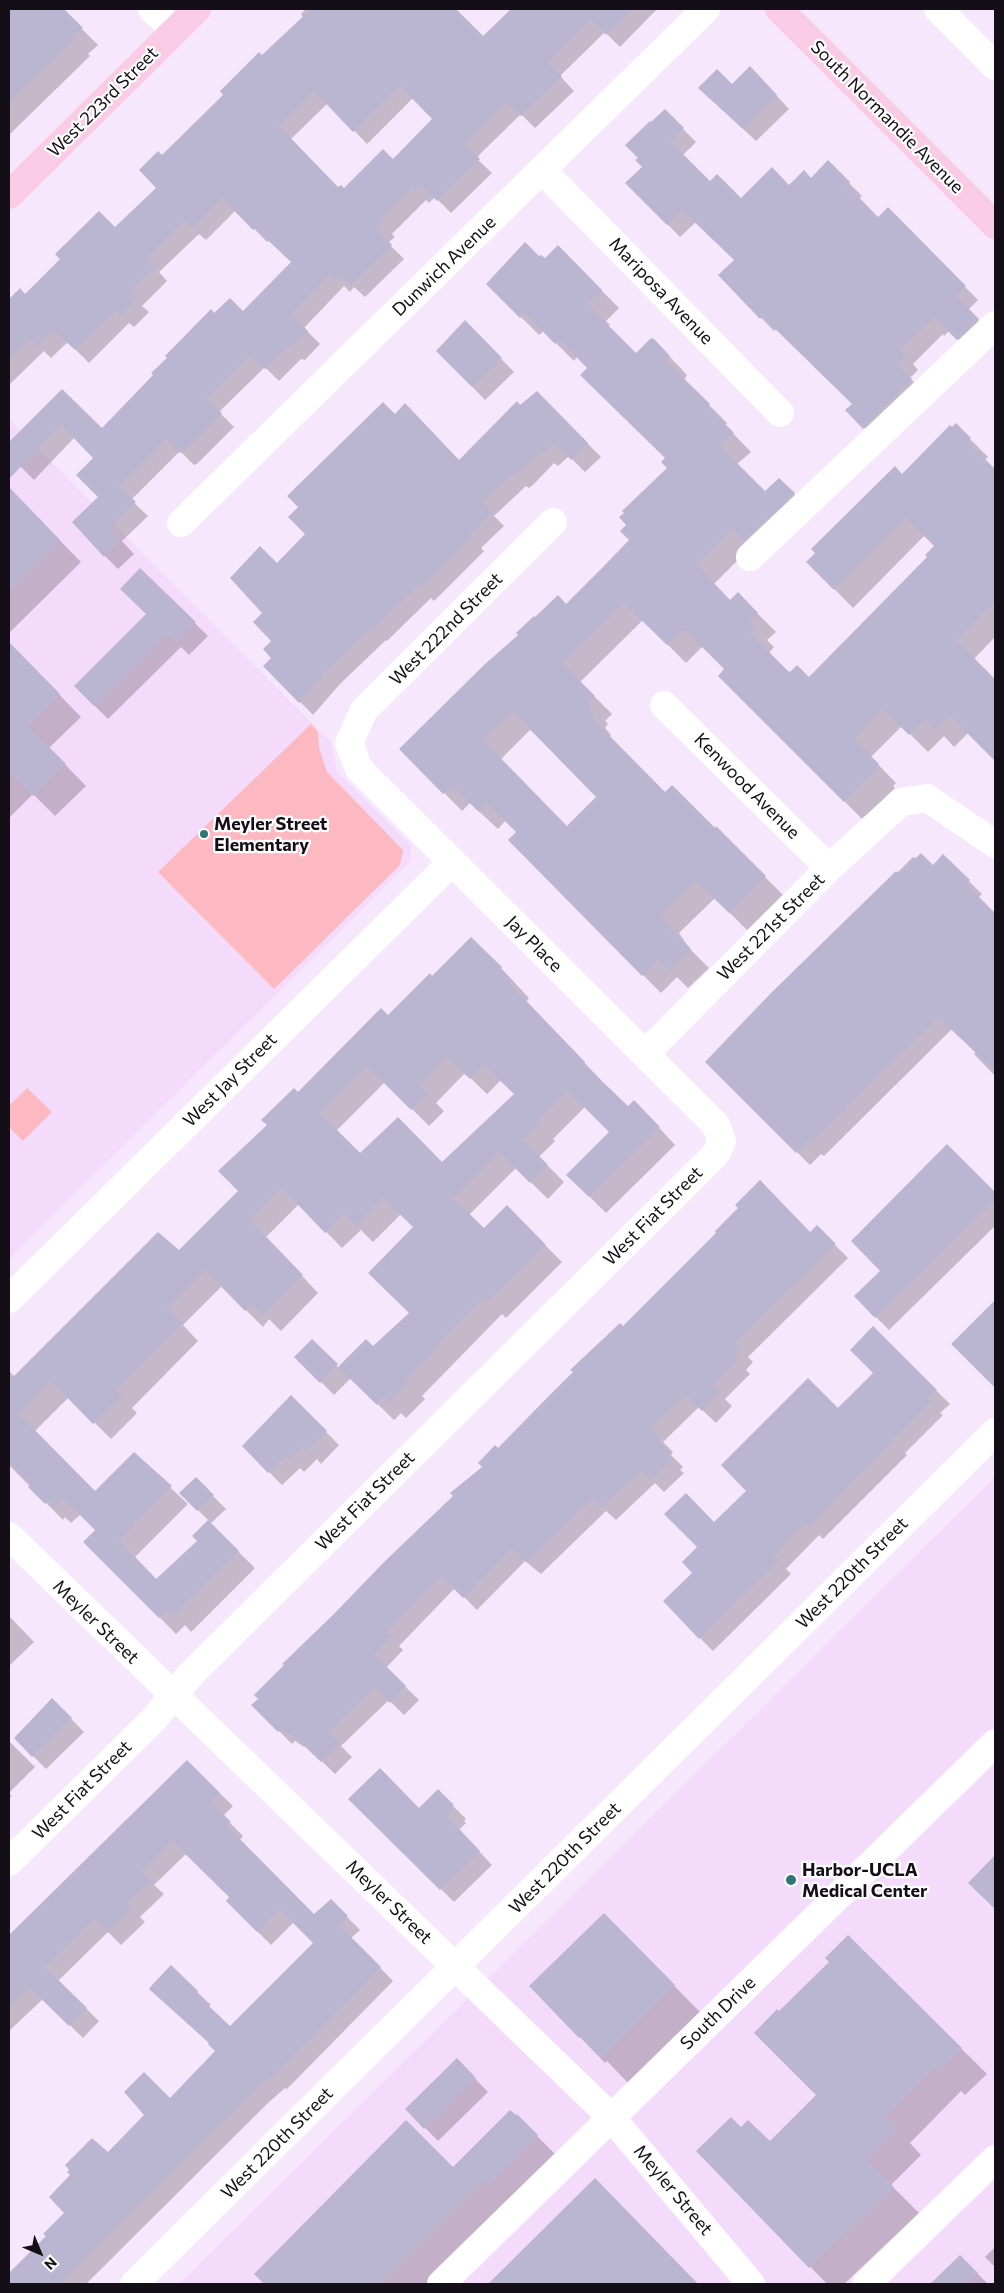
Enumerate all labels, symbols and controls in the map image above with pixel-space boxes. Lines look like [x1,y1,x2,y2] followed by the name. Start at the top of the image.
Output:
[806,36,968,198] street label: South Normandie Avenue
[43,42,163,162] street label: West 223rd Street
[388,211,500,321] street label: Dunwich Avenue
[604,233,718,349] street label: Mariposa Avenue
[385,568,507,690] street label: West 222nd Street
[690,729,804,843] street label: Kenwood Avenue
[214,813,327,856] place label: Meyler Street Elementary
[198,828,210,840] marker: Meyler Street Elementary
[713,869,829,985] street label: West 221st Street
[501,911,567,977] street label: Jay Place
[179,1029,281,1131] street label: West Jay Street
[599,1162,707,1270] street label: West Fiat Street
[311,1447,419,1555] street label: West Fiat Street
[792,1513,912,1633] street label: West 220th Street
[48,1576,144,1668] street label: Meyler Street
[28,1736,136,1844] street label: West Fiat Street
[505,1798,625,1918] street label: West 220th Street
[341,1856,437,1948] street label: Meyler Street
[802,1859,927,1902] place label: Harbor-UCLA Medical Center
[784,1873,798,1887] marker: Harbor-UCLA Medical Center
[676,1972,760,2054] street label: South Drive
[217,2083,337,2203] street label: West 220th Street
[629,2140,717,2240] street label: Meyler Street
[15,2228,65,2278] north arrow
[41,2254,61,2274] text: N

